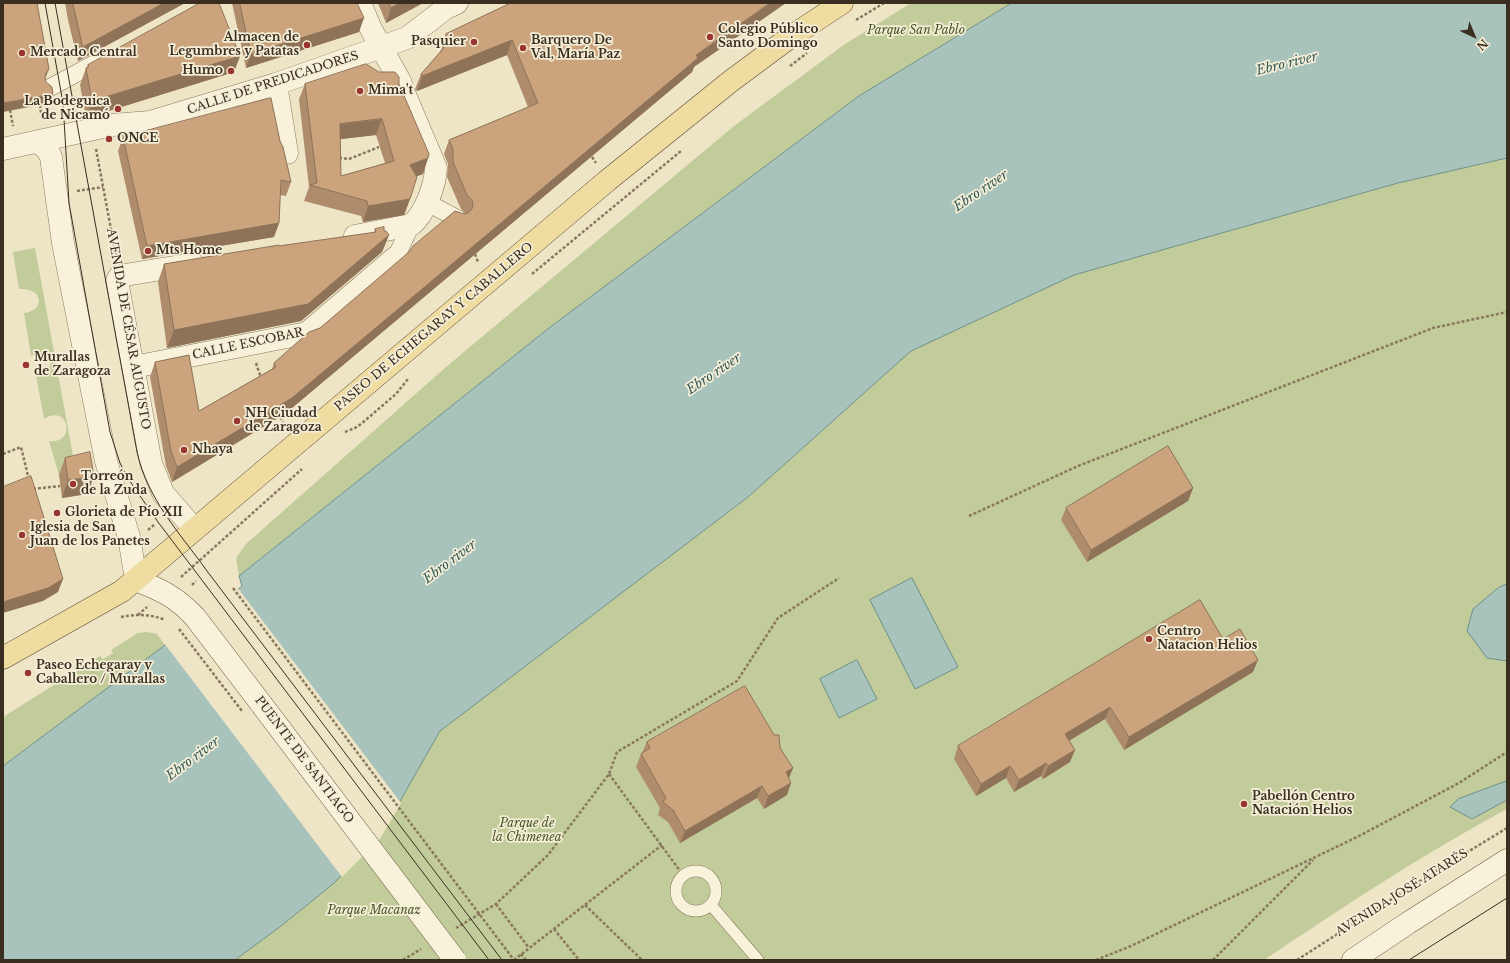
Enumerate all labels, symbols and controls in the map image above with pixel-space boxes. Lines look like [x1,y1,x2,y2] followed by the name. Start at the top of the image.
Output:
[1454,16,1494,56] north arrow
[718,23,818,51] place label: Colegio Público Santo Domingo
[867,24,965,38] park label: Parque San Pablo
[169,31,299,59] place label: Almacen de Legumbres y Patatas
[705,32,715,42] marker: Colegio Público Santo Domingo
[531,34,620,62] place label: Barquero De Val, María Paz
[411,35,466,49] place label: Pasquier
[1474,36,1491,53] text: N
[469,37,479,47] marker: Pasquier
[302,40,312,50] marker: Almacen de Legumbres y Patatas
[518,43,528,53] marker: Barquero De Val, María Paz
[30,46,137,60] place label: Mercado Central
[17,48,27,58] marker: Mercado Central
[185,48,361,118] street label: CALLE DE PREDICADORES
[1255,49,1319,79] water label: Ebro river
[182,64,223,78] place label: Humo
[226,66,236,76] marker: Humo
[368,84,413,98] place label: Mima't
[355,86,365,96] marker: Mima't
[24,95,110,123] place label: La Bodeguica de Nicamó
[113,104,123,114] marker: La Bodeguica de Nicamó
[117,132,158,146] place label: ONCE
[104,134,114,144] marker: ONCE
[951,167,1011,215] water label: Ebro river
[103,227,153,431] street label: AVENIDA DE CÉSAR AUGUSTO
[332,240,536,414] street label: PASEO DE ECHEGARAY Y CABALLERO
[156,244,222,258] place label: Mts Home
[143,246,153,256] marker: Mts Home
[191,325,305,363] street label: CALLE ESCOBAR
[684,350,744,398] water label: Ebro river
[34,351,111,379] place label: Murallas de Zaragoza
[21,360,31,370] marker: Murallas de Zaragoza
[245,407,322,435] place label: NH Ciudad de Zaragoza
[232,416,242,426] marker: NH Ciudad de Zaragoza
[192,443,233,457] place label: Nhaya
[179,445,189,455] marker: Nhaya
[81,470,147,498] place label: Torreón de la Zuda
[68,479,78,489] marker: Torreón de la Zuda
[65,506,183,520] place label: Glorieta de Pío XII
[52,508,62,518] marker: Glorieta de Pío XII
[30,521,150,549] place label: Iglesia de San Juan de los Panetes
[17,530,27,540] marker: Iglesia de San Juan de los Panetes
[420,537,480,587] water label: Ebro river
[1157,625,1257,653] place label: Centro Natacion Helios
[1144,634,1154,644] marker: Centro Natacion Helios
[36,659,165,687] place label: Paseo Echegaray y Caballero / Murallas
[23,668,33,678] marker: Paseo Echegaray y Caballero / Murallas
[251,694,357,826] street label: PUENTE DE SANTIAGO
[163,734,223,784] water label: Ebro river
[1252,790,1355,818] place label: Pabellón Centro Natación Helios
[1239,799,1249,809] marker: Pabellón Centro Natación Helios
[492,817,562,845] park label: Parque de la Chimenea
[1333,846,1471,940] street label: AVENIDA JOSÉ ATARÉS
[327,904,421,918] park label: Parque Macanaz

